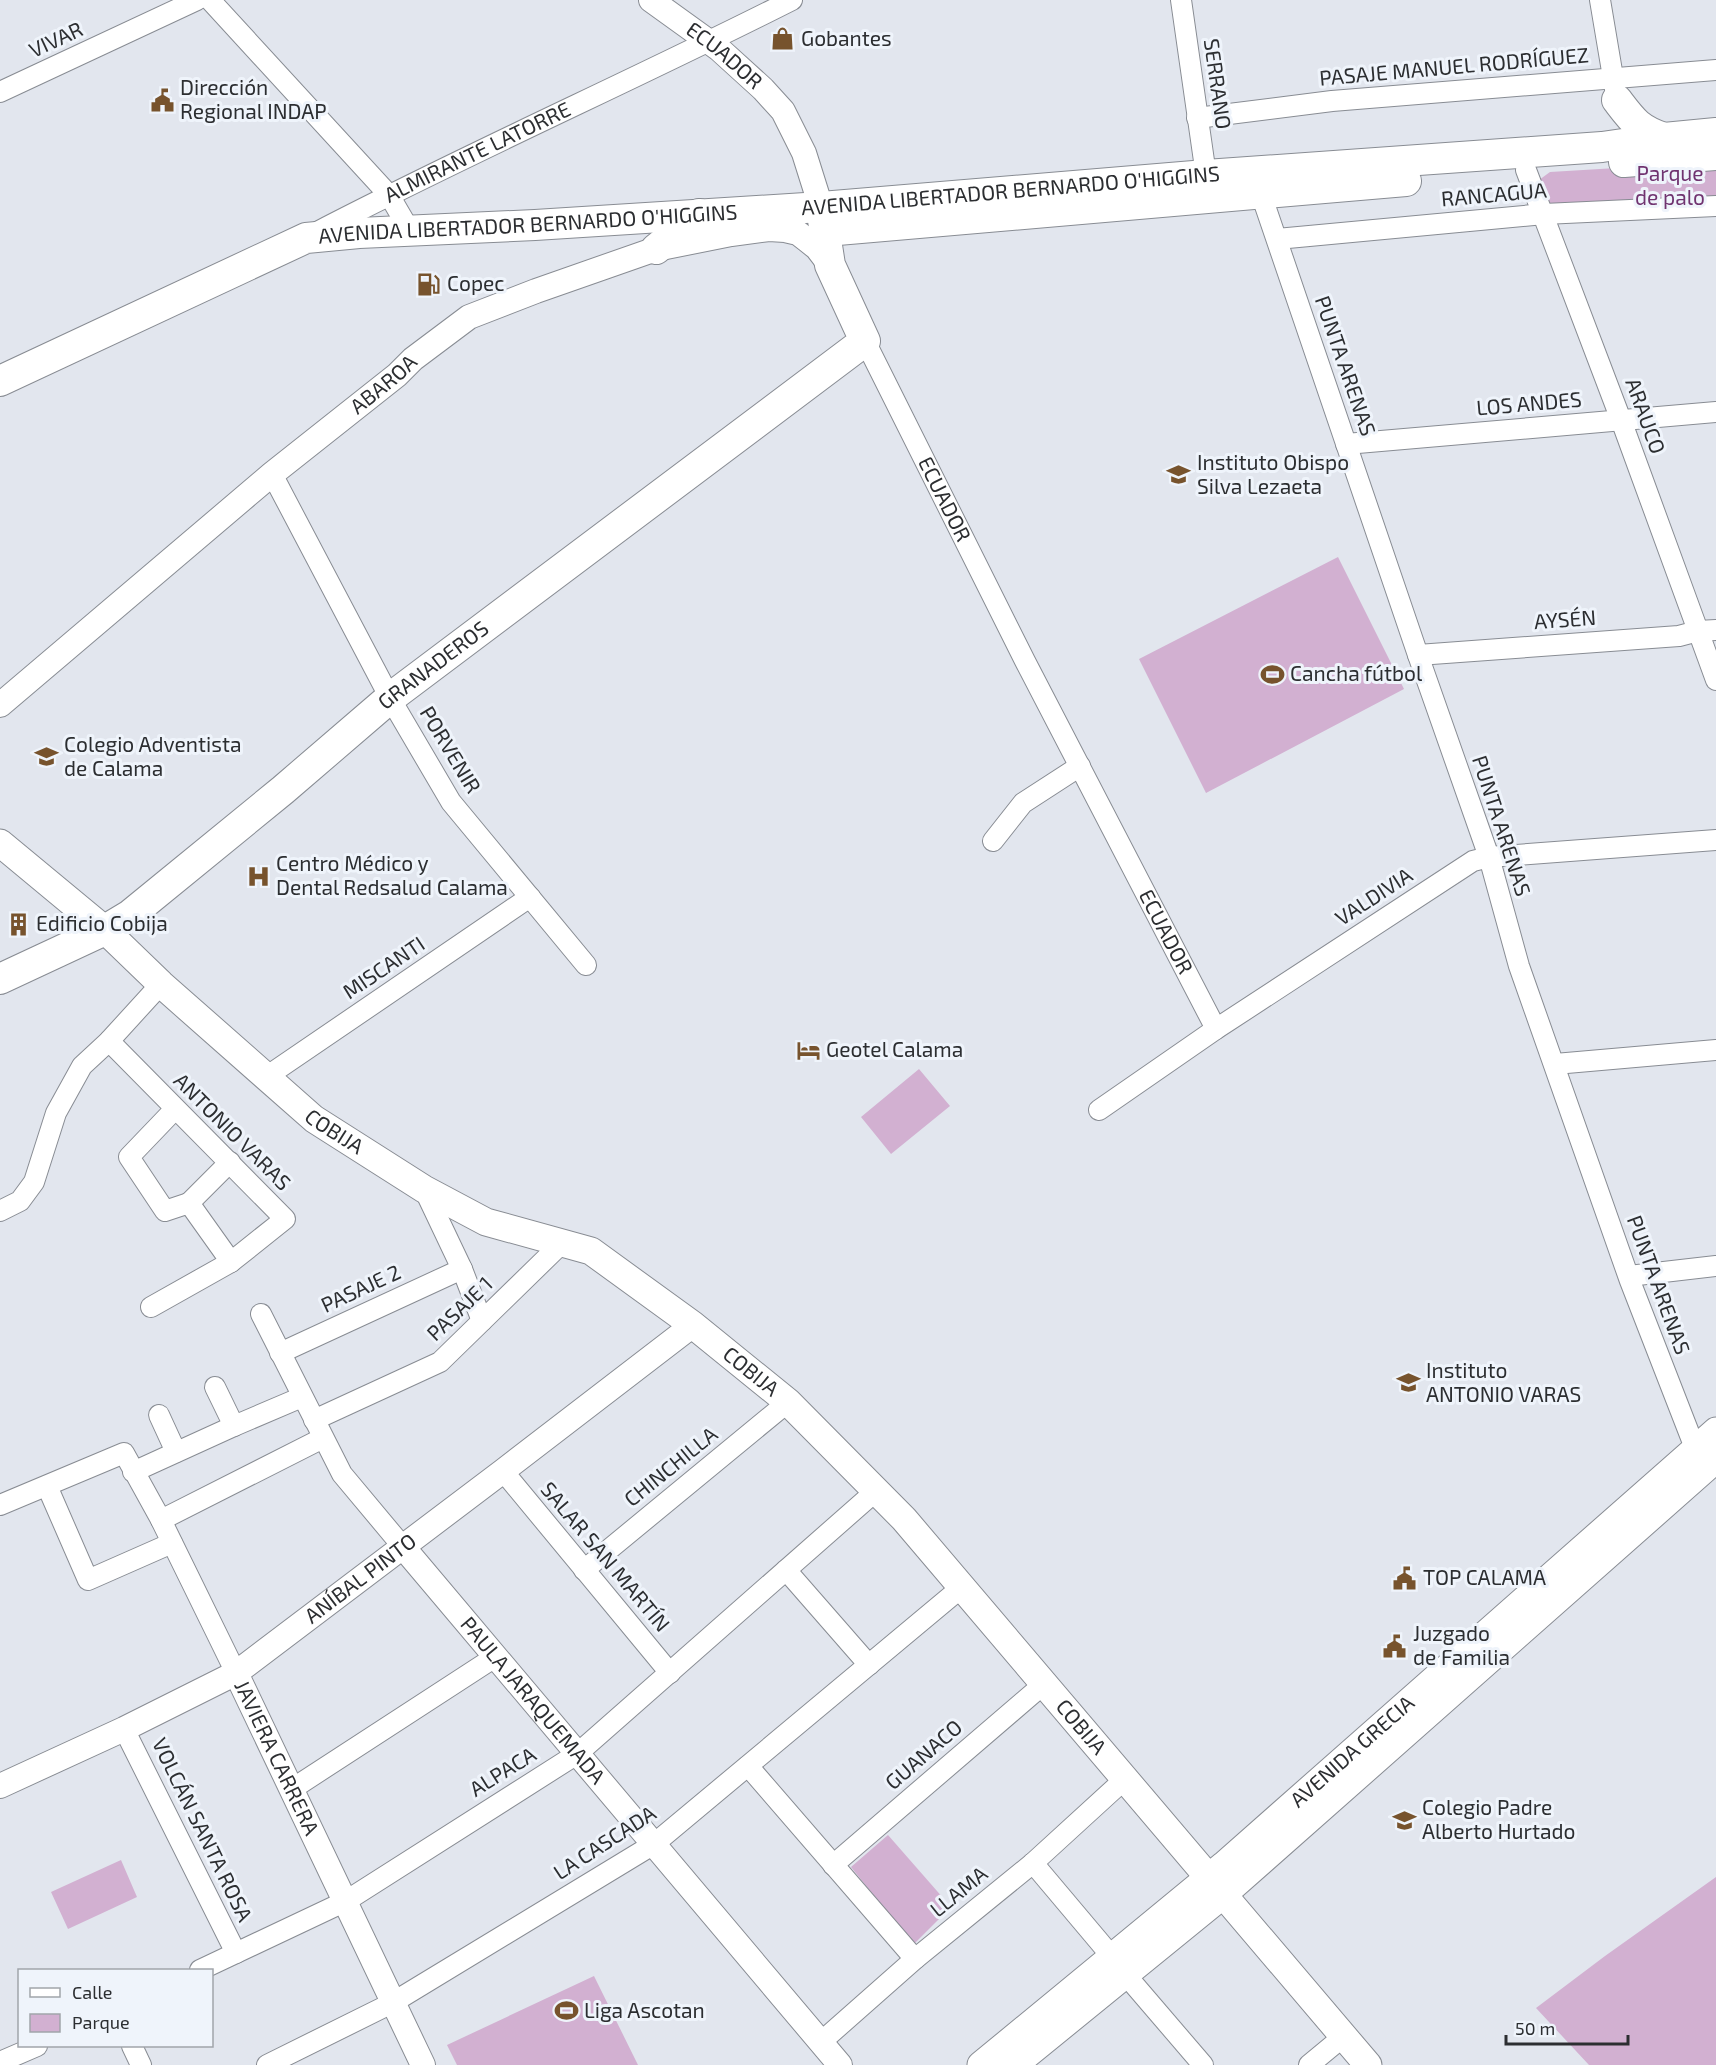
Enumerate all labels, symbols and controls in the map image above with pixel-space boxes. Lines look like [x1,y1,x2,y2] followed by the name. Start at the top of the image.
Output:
[25,15,86,62] street label: VIVAR
[682,16,768,93] street label: ECUADOR
[801,25,892,50] place label: Gobantes
[770,26,796,52] shop icon: Gobantes
[1200,37,1237,131] street label: SERRANO
[1318,41,1590,90] street label: PASAJE MANUEL RODRÍGUEZ
[180,74,327,123] place label: Dirección Regional INDAP
[149,87,175,113] public building icon: Dirección Regional INDAP
[380,96,574,207] street label: ALMIRANTE LATORRE
[801,160,1221,219] street label: AVENIDA LIBERTADOR BERNARDO O'HIGGINS
[1635,160,1705,209] park label: Parque de palo
[1440,176,1548,211] street label: RANCAGUA
[317,198,738,248] street label: AVENIDA LIBERTADOR BERNARDO O'HIGGINS
[447,270,505,295] place label: Copec
[416,271,442,297] fuel station icon: Copec
[1311,292,1382,439] street label: PUNTA ARENAS
[344,349,421,418] street label: ABAROA
[1621,374,1672,457] street label: ARAUCO
[1475,385,1583,420] street label: LOS ANDES
[1197,449,1349,498] place label: Instituto Obispo Silva Lezaeta
[914,452,977,545] street label: ECUADOR
[1166,462,1192,488] school or university icon: Instituto Obispo Silva Lezaeta
[1533,604,1597,633] street label: AYSÉN
[372,615,493,714] street label: GRANADEROS
[1290,660,1423,685] place label: Cancha fútbol
[1259,661,1285,687] sports icon: Cancha fútbol
[416,701,487,797] street label: PORVENIR
[64,731,241,780] place label: Colegio Adventista de Calama
[33,744,59,770] school or university icon: Colegio Adventista de Calama
[1468,752,1537,899] street label: PUNTA ARENAS
[276,850,508,899] place label: Centro Médico y Dental Redsalud Calama
[1330,862,1416,930] street label: VALDIVIA
[245,863,271,889] hospital icon: Centro Médico y Dental Redsalud Calama
[1135,885,1199,978] street label: ECUADOR
[36,910,168,936] place label: Edificio Cobija
[5,911,31,937] building icon: Edificio Cobija
[338,930,429,1003] street label: MISCANTI
[826,1036,963,1061] place label: Geotel Calama
[795,1037,821,1063] hotel icon: Geotel Calama
[169,1067,297,1195] street label: ANTONIO VARAS
[300,1103,369,1158] street label: COBIJA
[1623,1211,1696,1358] street label: PUNTA ARENAS
[317,1258,404,1317] street label: PASAJE 2
[421,1271,497,1345] street label: PASAJE 1
[719,1341,785,1401] street label: COBIJA
[1426,1357,1581,1406] place label: Instituto ANTONIO VARAS
[1395,1370,1421,1396] school or university icon: Instituto ANTONIO VARAS
[618,1421,722,1511] street label: CHINCHILLA
[536,1476,676,1636] street label: SALAR SAN MARTÍN
[299,1527,420,1628] street label: ANÍBAL PINTO
[1423,1564,1546,1589] place label: TOP CALAMA
[1392,1565,1418,1591] public building icon: TOP CALAMA
[456,1611,611,1788] street label: PAULA JARAQUEMADA
[1413,1620,1510,1669] place label: Juzgado de Familia
[1382,1633,1408,1659] public building icon: Juzgado de Familia
[230,1676,325,1839] street label: JAVIERA CARRERA
[1284,1689,1419,1812] street label: AVENIDA GRECIA
[1052,1694,1112,1759] street label: COBIJA
[879,1714,967,1794] street label: GUANACO
[148,1733,259,1925] street label: VOLCÁN SANTA ROSA
[464,1741,540,1801] street label: ALPACA
[1422,1794,1576,1843] place label: Colegio Padre Alberto Hurtado
[548,1799,660,1884] street label: LA CASCADA
[1391,1807,1417,1833] school or university icon: Colegio Padre Alberto Hurtado
[924,1860,992,1921] street label: LLAMA
[18,1969,213,2047] legend
[72,1981,113,2003] text: Calle
[584,1997,705,2022] place label: Liga Ascotan
[553,1998,579,2024] sports icon: Liga Ascotan
[1506,2008,1628,2046] scale bar
[72,2011,130,2033] text: Parque
[1515,2017,1555,2039] text: 50 m

